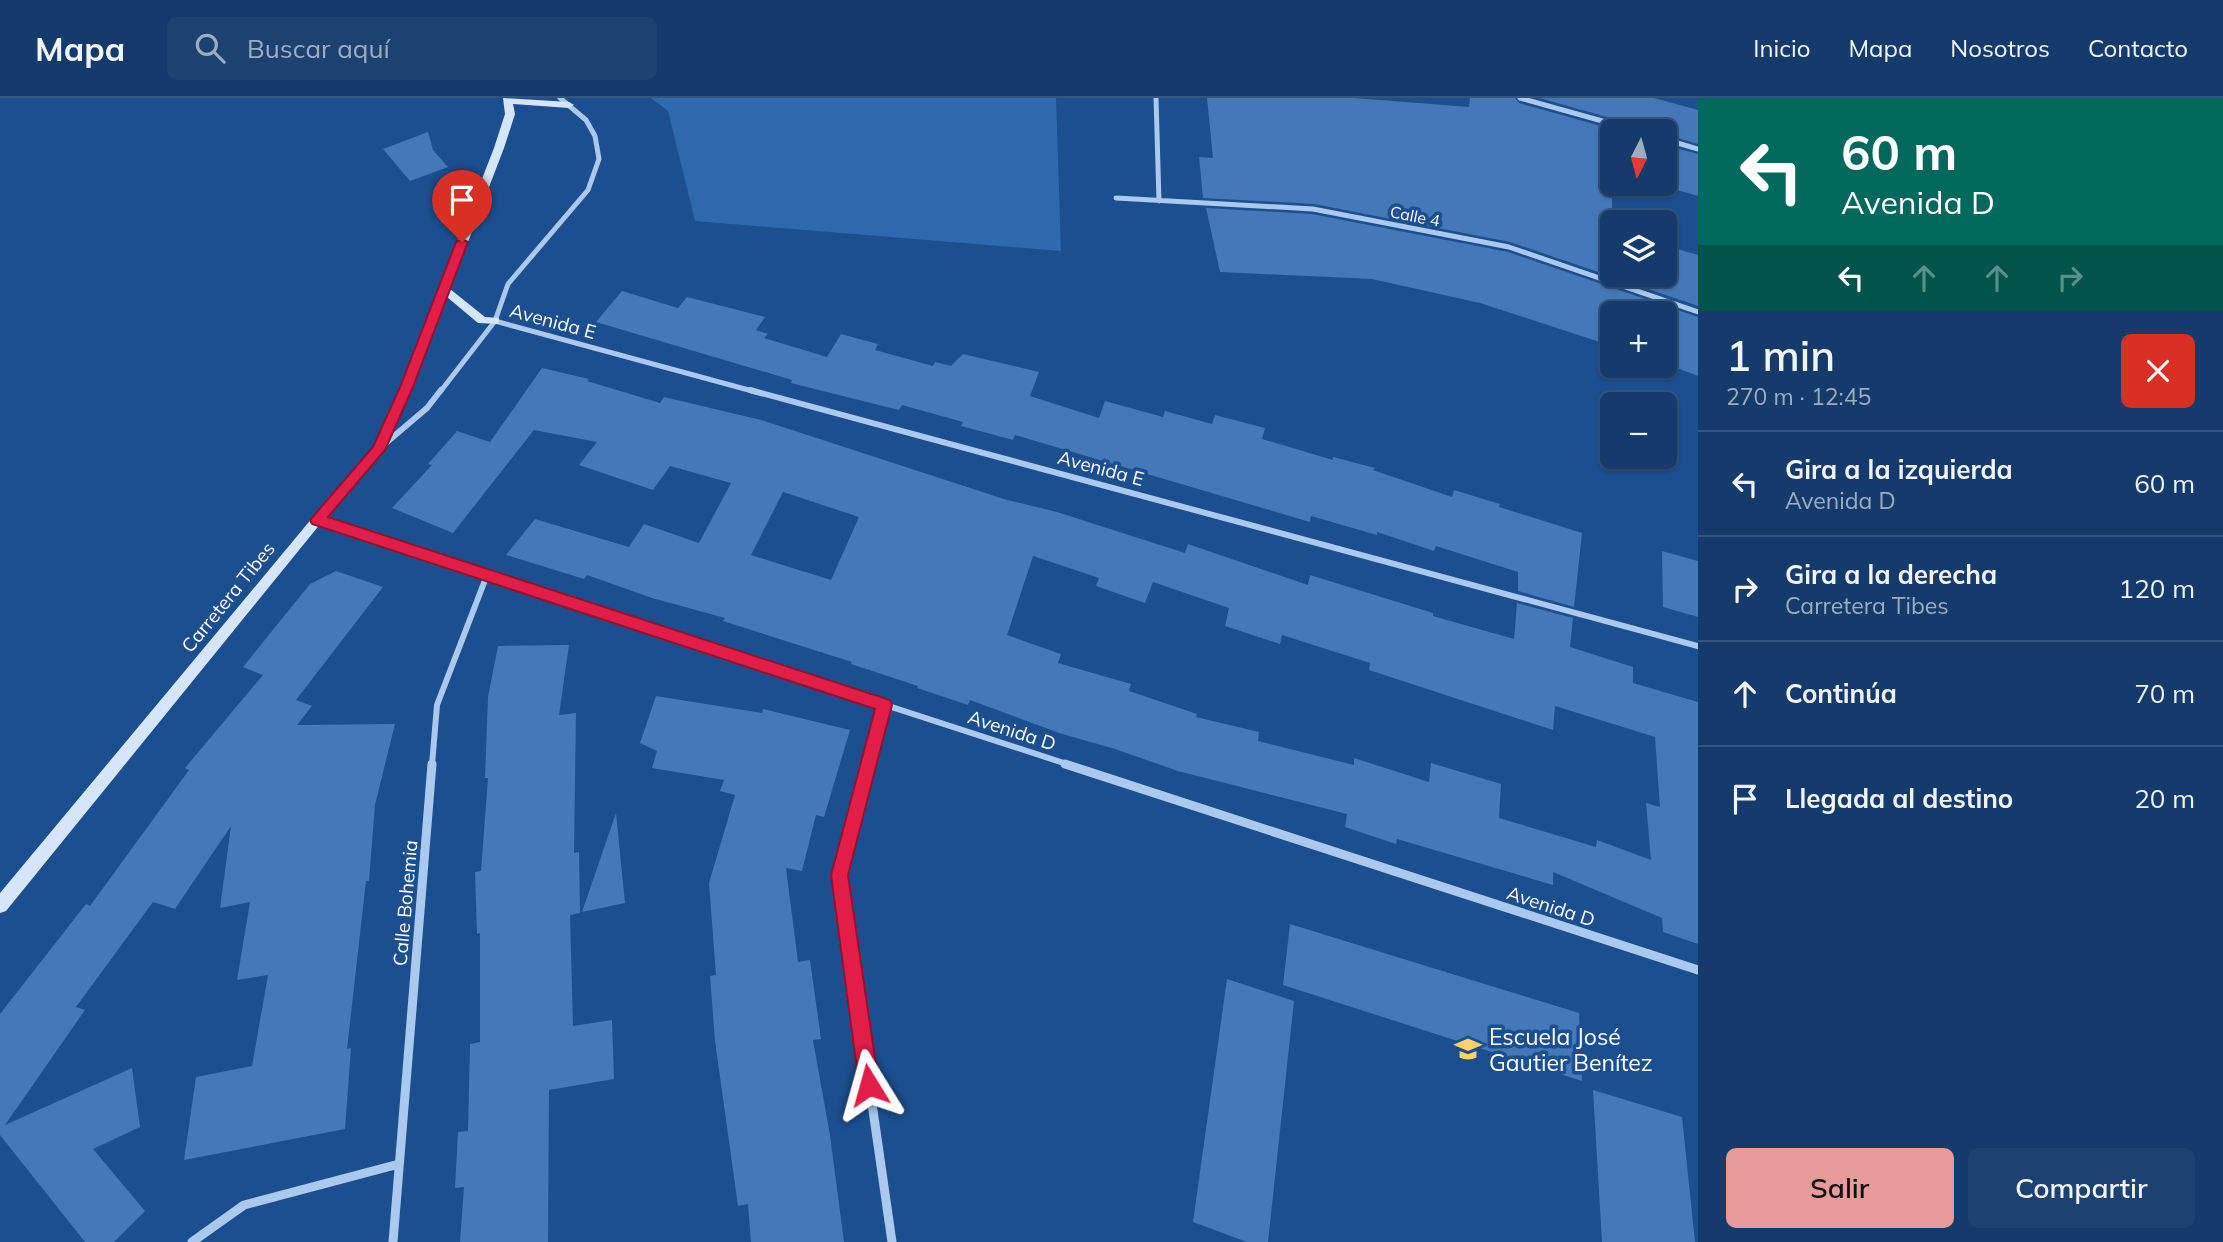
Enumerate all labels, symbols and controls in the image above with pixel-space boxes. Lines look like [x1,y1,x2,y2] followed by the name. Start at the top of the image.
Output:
[167,17,657,80] search box
[35,28,125,69] text: Mapa
[191,29,229,67] icon: search
[247,32,390,65] text: Buscar aquí
[1753,33,1810,63] text: Inicio
[1848,33,1912,63] text: Mapa
[1950,33,2050,63] text: Nosotros
[2088,33,2188,63] text: Contacto
[1600,119,1676,196] north arrow
[1600,119,1677,469] map controls
[1841,121,1957,182] text: 60 m
[1726,126,1817,217] icon: left
[432,170,492,242] pin
[443,181,481,219] icon: arrive
[1841,182,1995,222] text: Avenida D
[1388,201,1442,231] street label: Calle 4
[1600,210,1677,287] button: layers
[1832,259,1870,297] icon: left
[1905,259,1943,297] icon: ahead
[1978,259,2016,297] icon: ahead
[2051,259,2089,297] icon: right
[507,298,599,344] street label: Avenida E
[1600,301,1677,378] button: +
[1726,329,1835,382] text: 1 min
[2121,334,2195,408] button: close
[1726,382,1871,411] text: 270 m · 12:45
[1600,392,1677,469] button: −
[1055,445,1147,491] street label: Avenida E
[1785,453,2013,486] text: Gira a la izquierda
[1726,465,1764,503] icon: left
[2134,467,2195,500] text: 60 m
[1785,486,1896,515] text: Avenida D
[176,537,280,657] street label: Carretera Tibes
[1785,558,1997,591] text: Gira a la derecha
[1726,570,1764,608] icon: right
[2119,572,2195,605] text: 120 m
[1785,591,1949,620] text: Carretera Tibes
[1726,675,1764,713] icon: ahead
[1785,677,1897,710] text: Continúa
[2134,677,2195,710] text: 70 m
[965,704,1059,756] street label: Avenida D
[1726,780,1764,818] icon: arrive
[1785,782,2013,815] text: Llegada al destino
[2134,782,2195,815] text: 20 m
[388,839,422,967] street label: Calle Bohemia
[1504,880,1598,932] street label: Avenida D
[1489,1022,1653,1077] place label: Escuela José Gautier Benítez
[1453,1034,1483,1064] school or university icon: Escuela José Gautier Benítez
[832,1048,906,1122] position arrow
[1726,1148,1954,1228] button: Salir
[1968,1148,2195,1228] button: Compartir

